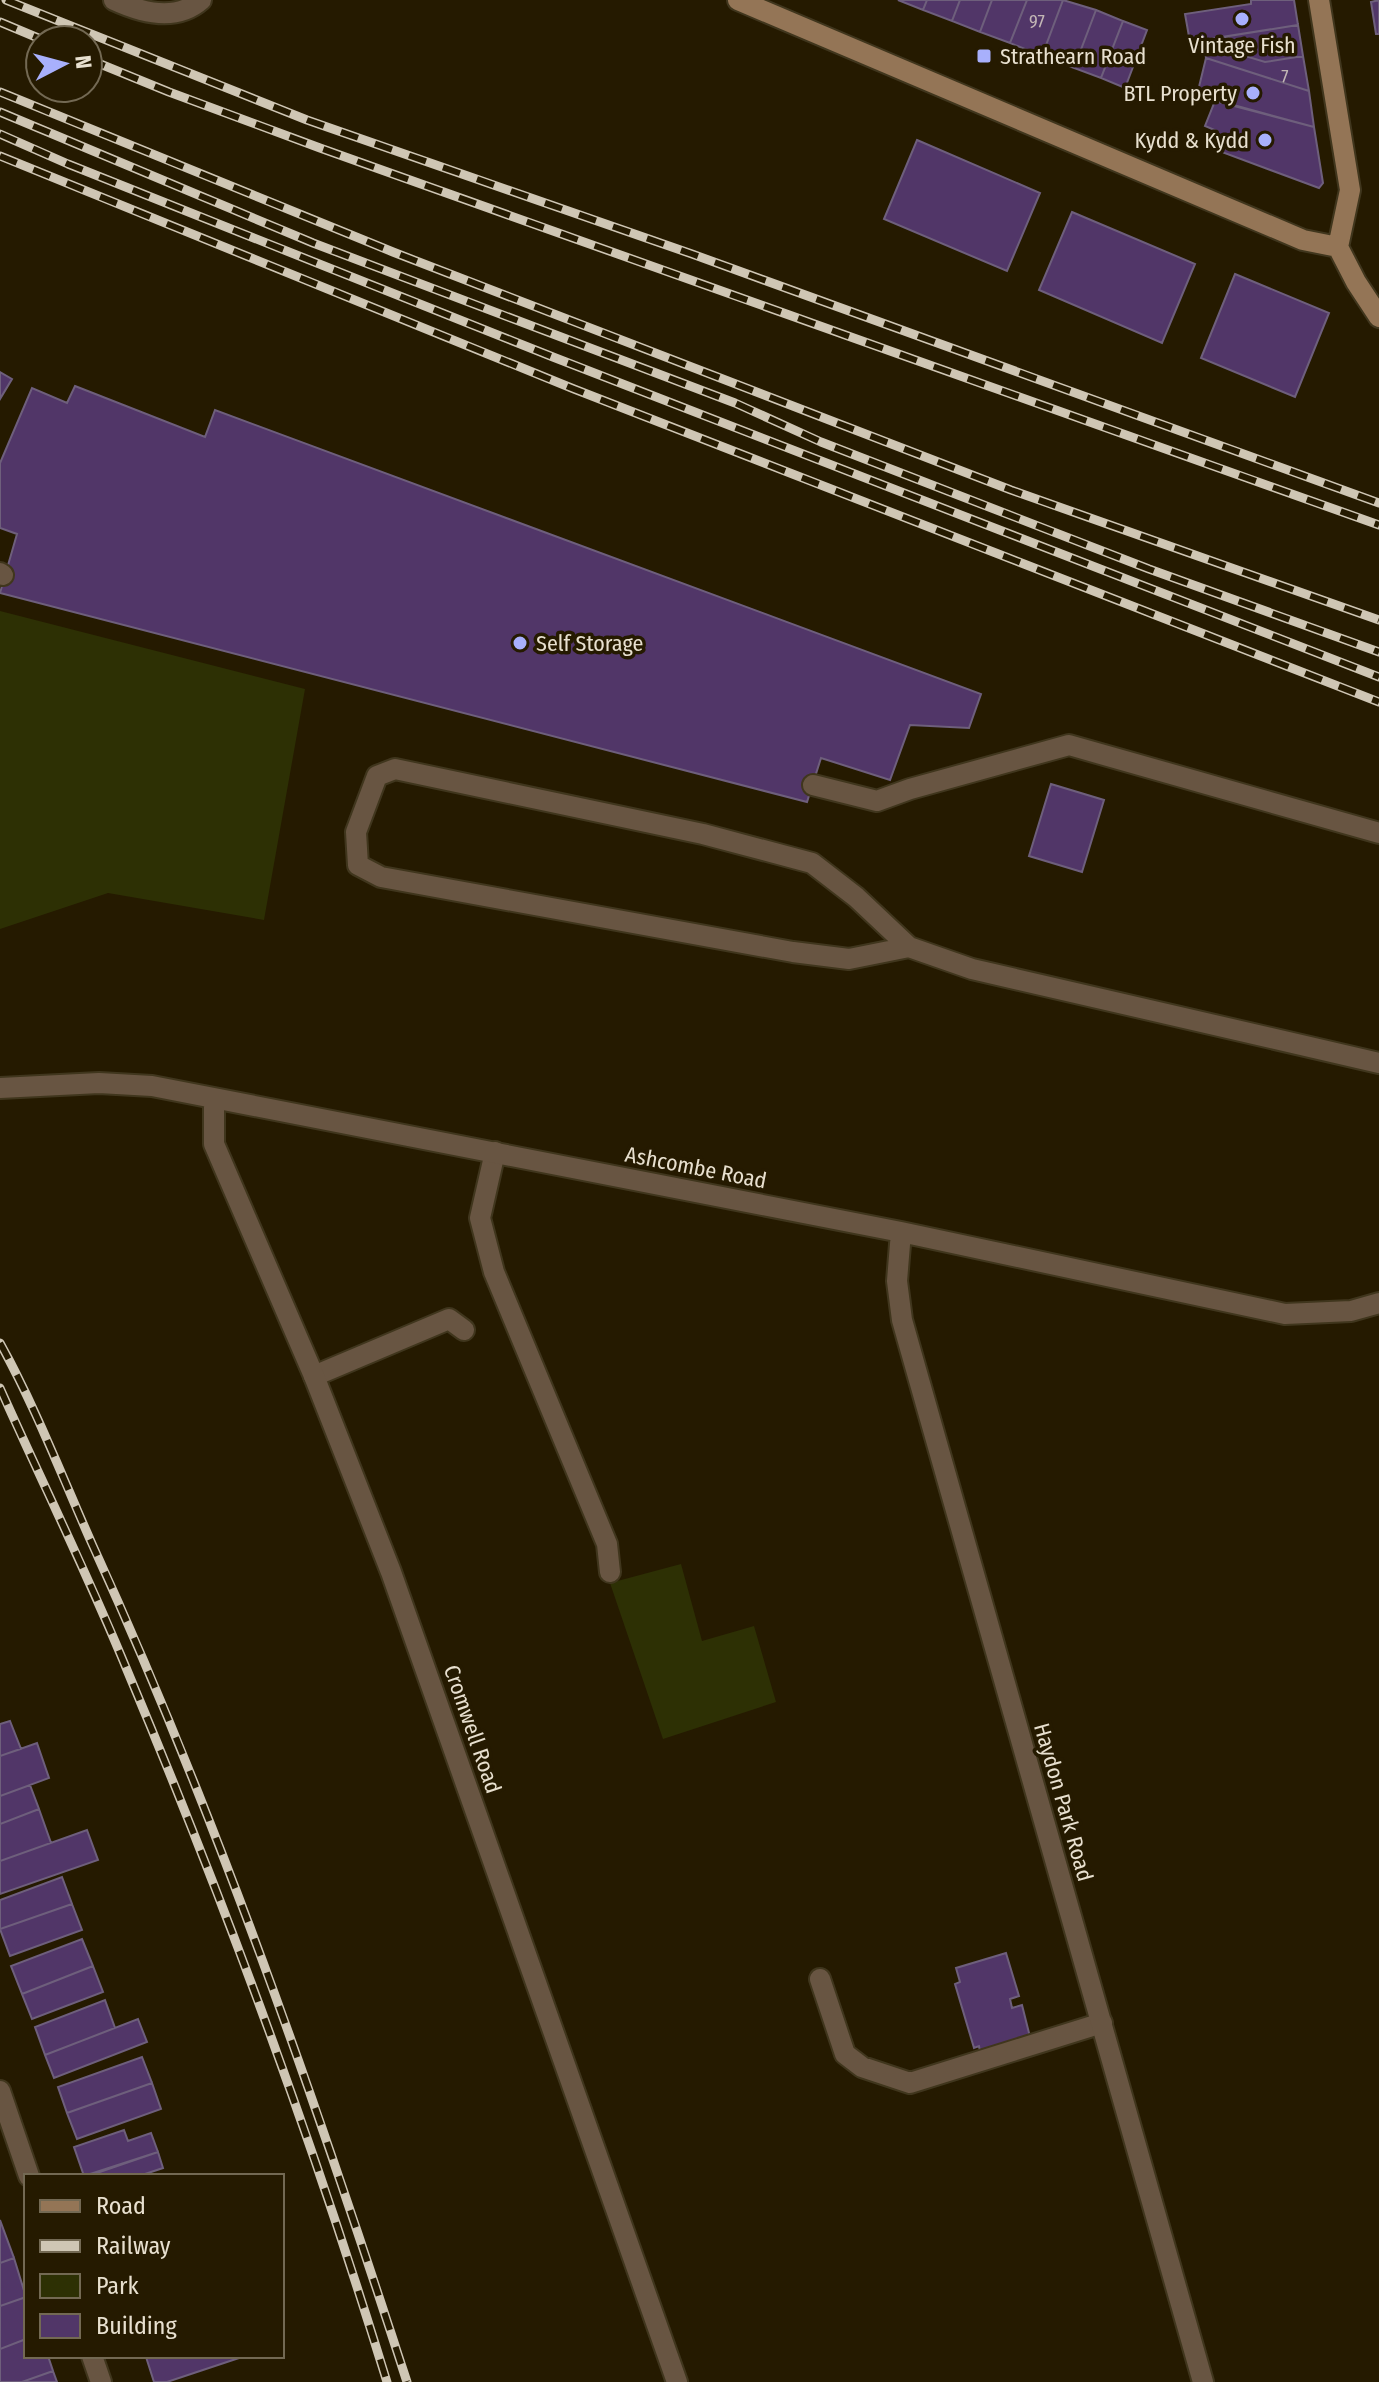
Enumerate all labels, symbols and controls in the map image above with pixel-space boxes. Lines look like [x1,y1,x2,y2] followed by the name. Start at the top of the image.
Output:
[1233,10,1251,28] marker: Vintage Fish
[1029,11,1045,33] house number: 97
[24,24,104,104] north arrow
[1188,32,1296,59] place label: Vintage Fish
[1000,43,1146,70] place label: Strathearn Road
[975,47,993,65] marker: Strathearn Road
[69,54,98,70] text: N
[1281,66,1289,88] house number: 7
[1123,80,1237,107] place label: BTL Property
[1244,84,1262,102] marker: BTL Property
[1135,127,1249,154] place label: Kydd & Kydd
[1256,131,1274,149] marker: Kydd & Kydd
[536,630,643,657] place label: Self Storage
[511,634,529,652] marker: Self Storage
[623,1141,769,1194] street label: Ashcombe Road
[438,1661,507,1797] street label: Cromwell Road
[1028,1720,1099,1884] street label: Haydon Park Road
[24,2174,284,2358] legend
[96,2192,146,2220] text: Road
[96,2232,171,2260] text: Railway
[96,2272,139,2300] text: Park
[96,2312,178,2340] text: Building

